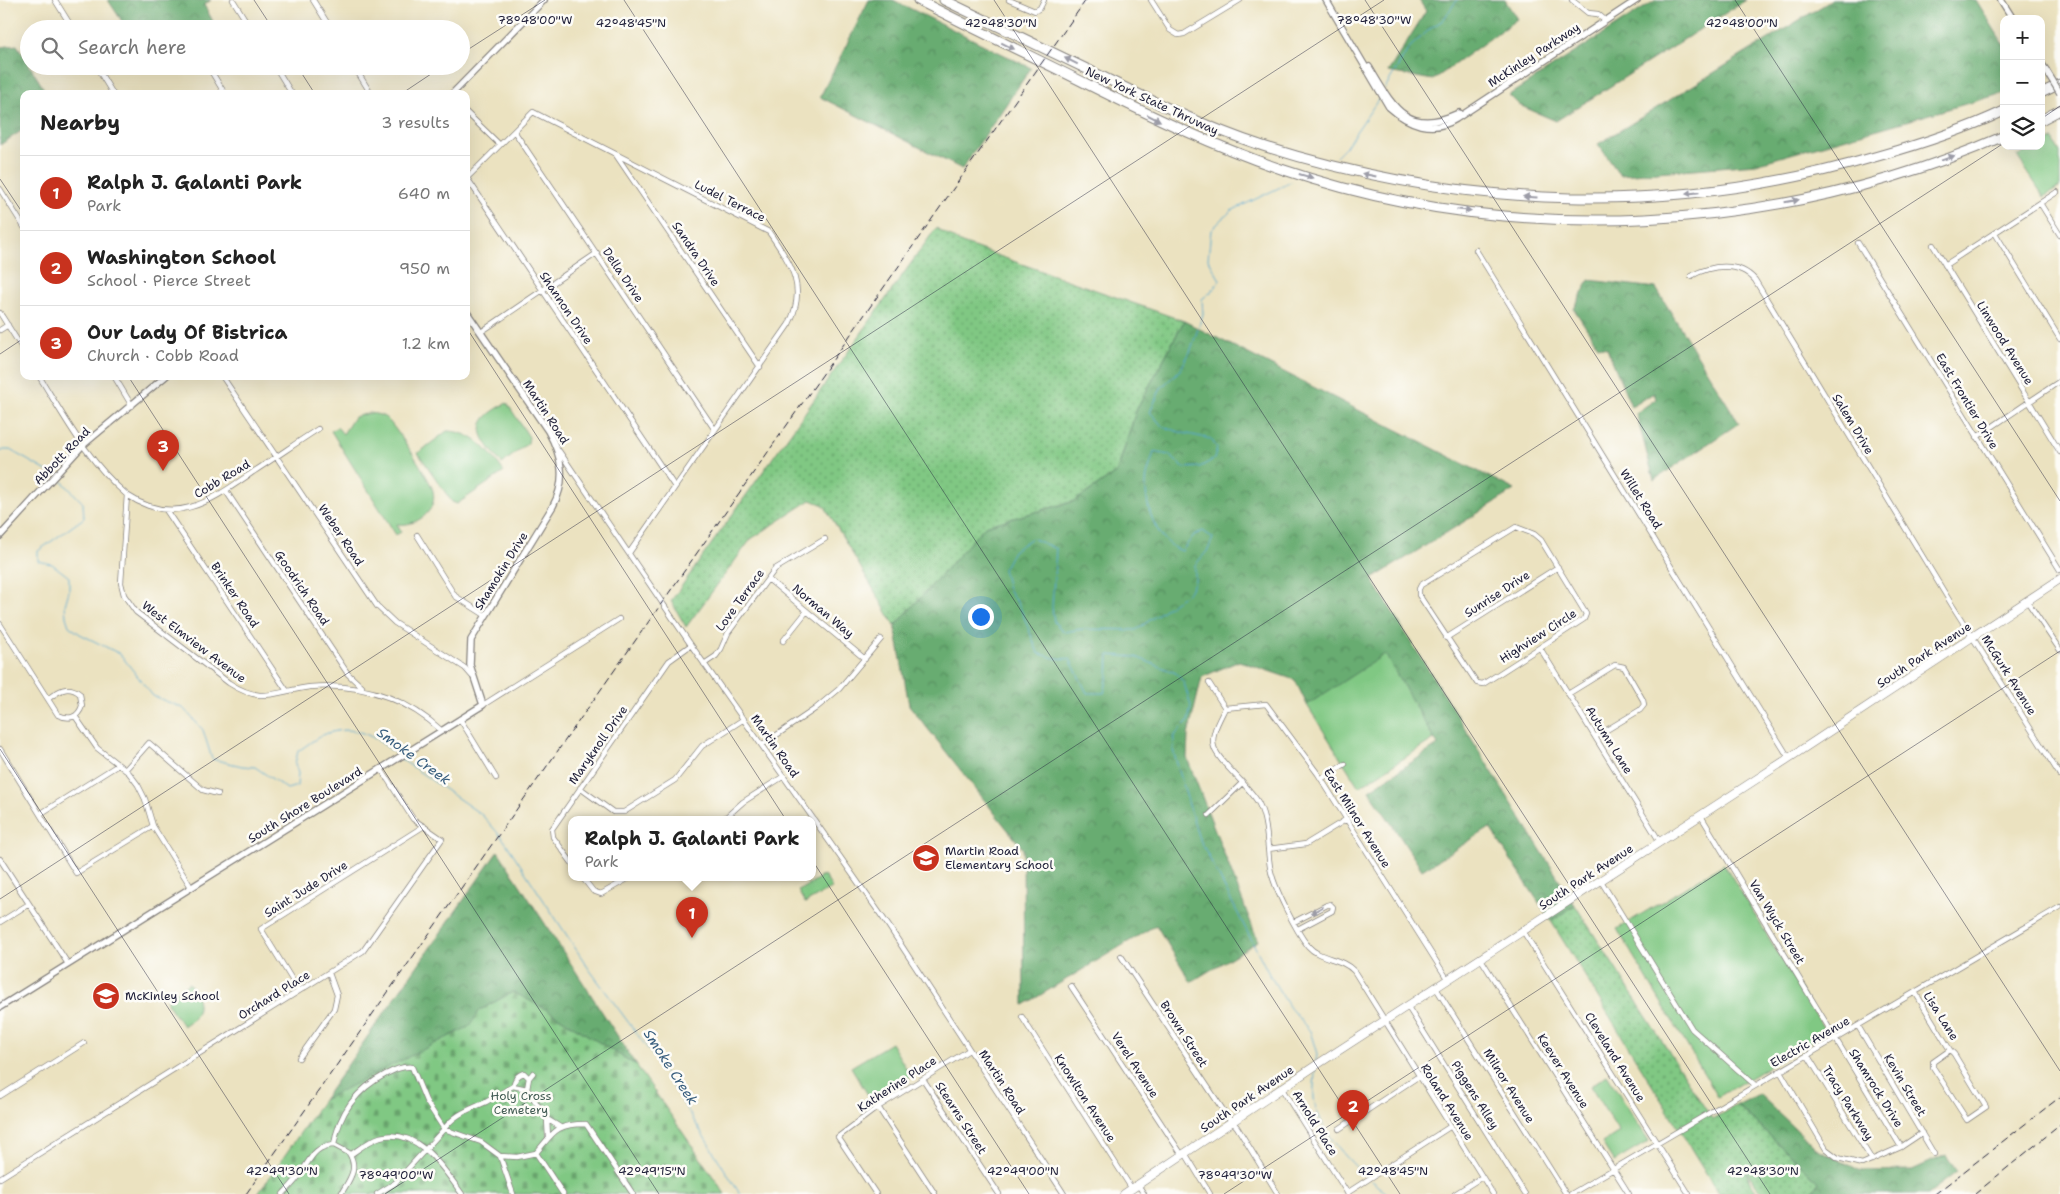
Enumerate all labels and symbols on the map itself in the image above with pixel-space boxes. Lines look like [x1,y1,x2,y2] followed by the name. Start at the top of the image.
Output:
[498,12,572,28] text: 78°48'00"W
[1337,12,1411,28] text: 78°48'30"W
[596,15,666,31] text: 42°48'45"N
[965,15,1037,31] text: 42°48'30"N
[1706,15,1778,31] text: 42°48'00"N
[1485,19,1583,91] street label: McKinley Parkway
[1001,42,1016,50] one-way arrow
[1064,57,1078,65] one-way arrow
[1083,63,1221,139] street label: New York State Thruway
[1147,114,1161,122] one-way arrow
[1941,154,1956,161] one-way arrow
[1361,171,1376,179] one-way arrow
[1298,173,1313,181] one-way arrow
[692,176,768,226] street label: Ludel Terrace
[1684,189,1700,197] one-way arrow
[1521,192,1537,200] one-way arrow
[1784,197,1800,205] one-way arrow
[1456,206,1472,214] one-way arrow
[668,219,724,290] street label: Sandra Drive
[599,245,647,306] street label: Della Drive
[536,269,596,348] street label: Shannon Drive
[1973,298,2037,388] street label: Linwood Avenue
[1932,350,2002,452] street label: East Frontier Drive
[519,377,573,448] street label: Martin Road
[1829,391,1877,457] street label: Salem Drive
[30,423,94,488] street label: Abbott Road
[147,430,179,471] pin: 3
[191,456,253,502] street label: Cobb Road
[1616,466,1666,532] street label: Willet Road
[314,501,368,569] street label: Weber Road
[470,529,532,613] street label: Shamokin Drive
[271,547,333,629] street label: Goodrich Road
[207,559,263,631] street label: Brinker Road
[712,565,768,634] street label: Love Terrace
[1461,567,1533,621] street label: Sunrise Drive
[789,580,857,642] street label: Norman Way
[139,597,250,687] street label: West Elmview Avenue
[968,604,994,630] your location
[1496,605,1580,667] street label: Highview Circle
[1874,618,1974,692] street label: South Park Avenue
[1978,632,2040,718] street label: McGurk Avenue
[565,702,631,788] street label: Maryknoll Drive
[1582,703,1636,777] street label: Autumn Lane
[747,711,803,781] street label: Martin Road
[374,723,454,789] water label: Smoke Creek
[245,763,366,847] street label: South Shore Boulevard
[1320,765,1394,871] street label: East Milnor Avenue
[1536,840,1636,914] street label: South Park Avenue
[911,843,941,873] school or university icon: Martin Road Elementary School
[945,843,1053,873] place label: Martin Road Elementary School
[261,857,351,921] street label: Saint Jude Drive
[1745,877,1809,967] street label: Van Wyck Street
[676,897,708,938] pin: 1
[1311,905,1324,914] one-way arrow
[235,967,313,1023] street label: Orchard Place
[91,981,121,1011] school or university icon: McKinley School
[125,988,220,1004] place label: McKinley School
[1920,989,1962,1044] street label: Lisa Lane
[1157,998,1211,1070] street label: Brown Street
[1581,1009,1649,1105] street label: Cleveland Avenue
[1767,1013,1853,1071] street label: Electric Avenue
[640,1026,702,1108] water label: Smoke Creek
[1108,1029,1162,1101] street label: Verel Avenue
[1534,1031,1593,1112] street label: Keever Avenue
[1480,1046,1538,1126] street label: Milnor Avenue
[1845,1046,1907,1131] street label: Shamrock Drive
[975,1047,1029,1118] street label: Martin Road
[1051,1051,1120,1145] street label: Knowlton Avenue
[1880,1051,1930,1119] street label: Kevin Street
[854,1052,940,1115] street label: Katherine Place
[1448,1058,1503,1132] street label: Piggens Alley
[1417,1061,1477,1144] street label: Roland Avenue
[1197,1062,1297,1136] street label: South Park Avenue
[1819,1063,1877,1144] street label: Tracy Parkway
[932,1079,990,1157] street label: Stearns Street
[1289,1087,1342,1159] street label: Arnold Place
[491,1088,552,1118] park label: Holy Cross Cemetery
[1337,1090,1369,1131] pin: 2
[246,1163,318,1179] text: 42°49'30"N
[618,1163,686,1179] text: 42°49'15"N
[987,1163,1059,1179] text: 42°49'00"N
[1358,1163,1428,1179] text: 42°48'45"N
[1727,1163,1799,1179] text: 42°48'30"N
[359,1167,433,1183] text: 78°49'00"W
[1198,1167,1272,1183] text: 78°49'30"W

